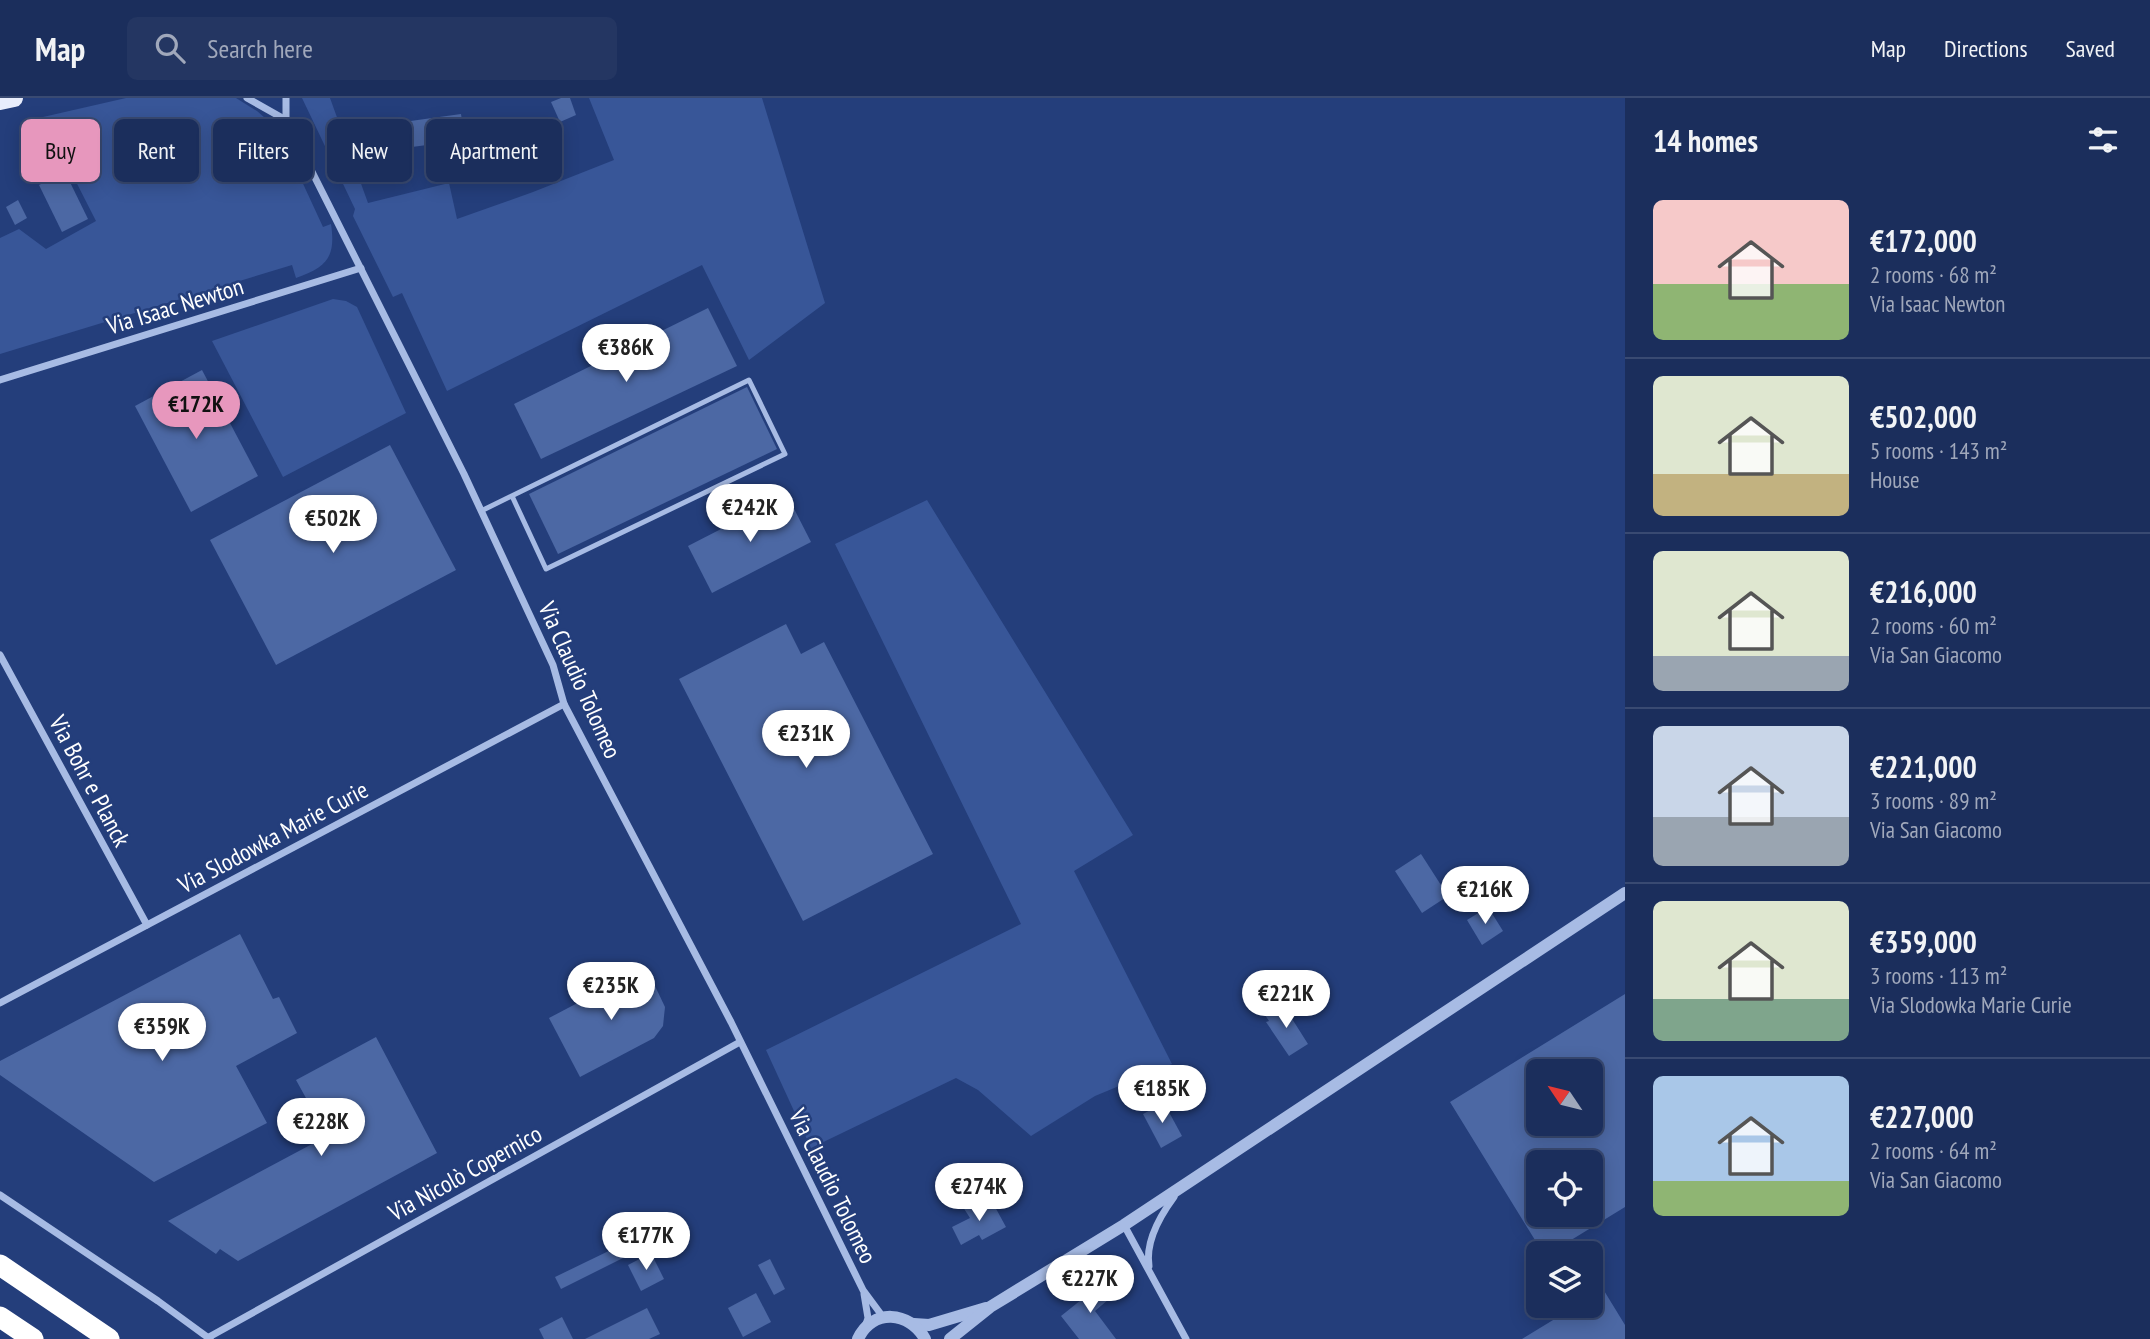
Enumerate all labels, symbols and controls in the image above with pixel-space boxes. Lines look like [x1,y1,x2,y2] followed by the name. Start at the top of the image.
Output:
[127,17,617,80] search box
[35,27,85,70] text: Map
[151,29,189,67] icon: search
[207,32,313,65] text: Search here
[1871,33,1906,64] text: Map
[1944,33,2028,64] text: Directions
[2066,33,2115,64] text: Saved
[21,119,100,182] chip: Buy
[114,119,199,182] chip: Rent
[213,119,313,182] chip: Filters
[327,119,412,182] chip: New
[426,119,562,182] chip: Apartment
[1653,121,1758,160] text: 14 homes
[2084,121,2122,159] icon: filters
[1870,221,1977,260] text: €172,000
[1709,228,1793,312] icon: home
[1870,260,1997,289] text: 2 rooms · 68 m²
[102,271,247,342] street label: Via Isaac Newton
[1870,289,2005,318] text: Via Isaac Newton
[577,324,675,384] pin: €386K
[598,332,654,361] text: €386K
[147,382,245,441] pin: €172K
[168,389,224,418] text: €172K
[1870,397,1977,436] text: €502,000
[1709,404,1793,488] icon: home
[1870,436,2007,465] text: 5 rooms · 143 m²
[1870,465,1920,494] text: House
[701,484,799,544] pin: €242K
[722,492,778,521] text: €242K
[284,496,382,555] pin: €502K
[305,503,361,532] text: €502K
[1870,572,1977,611] text: €216,000
[1709,579,1793,663] icon: home
[531,596,628,763] street label: Via Claudio Tolomeo
[1870,611,1997,640] text: 2 rooms · 60 m²
[1870,640,2002,669] text: Via San Giacomo
[42,709,138,853] street label: Via Bohr e Planck
[757,710,855,770] pin: €231K
[778,718,834,747] text: €231K
[1870,747,1977,786] text: €221,000
[1709,754,1793,838] icon: home
[172,774,373,901] street label: Via Slodowka Marie Curie
[1870,786,1997,815] text: 3 rooms · 89 m²
[1870,815,2002,844] text: Via San Giacomo
[1436,866,1534,926] pin: €216K
[1457,874,1513,903] text: €216K
[1870,922,1977,961] text: €359,000
[1709,929,1793,1013] icon: home
[1870,961,2007,990] text: 3 rooms · 113 m²
[562,962,660,1022] pin: €235K
[583,970,639,999] text: €235K
[1237,970,1335,1030] pin: €221K
[1258,978,1314,1007] text: €221K
[1870,990,2072,1019] text: Via Slodowka Marie Curie
[113,1004,211,1063] pin: €359K
[134,1011,190,1040] text: €359K
[1526,1059,1603,1136] north arrow
[1526,1059,1603,1318] map controls
[1113,1066,1211,1125] pin: €185K
[1134,1073,1190,1102] text: €185K
[1870,1097,1974,1136] text: €227,000
[272,1098,370,1158] pin: €228K
[782,1103,884,1268] street label: Via Claudio Tolomeo
[1709,1104,1793,1188] icon: home
[293,1106,349,1135] text: €228K
[382,1118,547,1228] street label: Via Nicolò Copernico
[1870,1136,1997,1165] text: 2 rooms · 64 m²
[1526,1150,1603,1227] button: locate
[930,1164,1028,1223] pin: €274K
[1870,1165,2002,1194] text: Via San Giacomo
[951,1171,1007,1200] text: €274K
[597,1212,695,1272] pin: €177K
[618,1220,674,1249] text: €177K
[1526,1241,1603,1318] button: layers
[1041,1256,1139,1315] pin: €227K
[1062,1263,1118,1292] text: €227K

